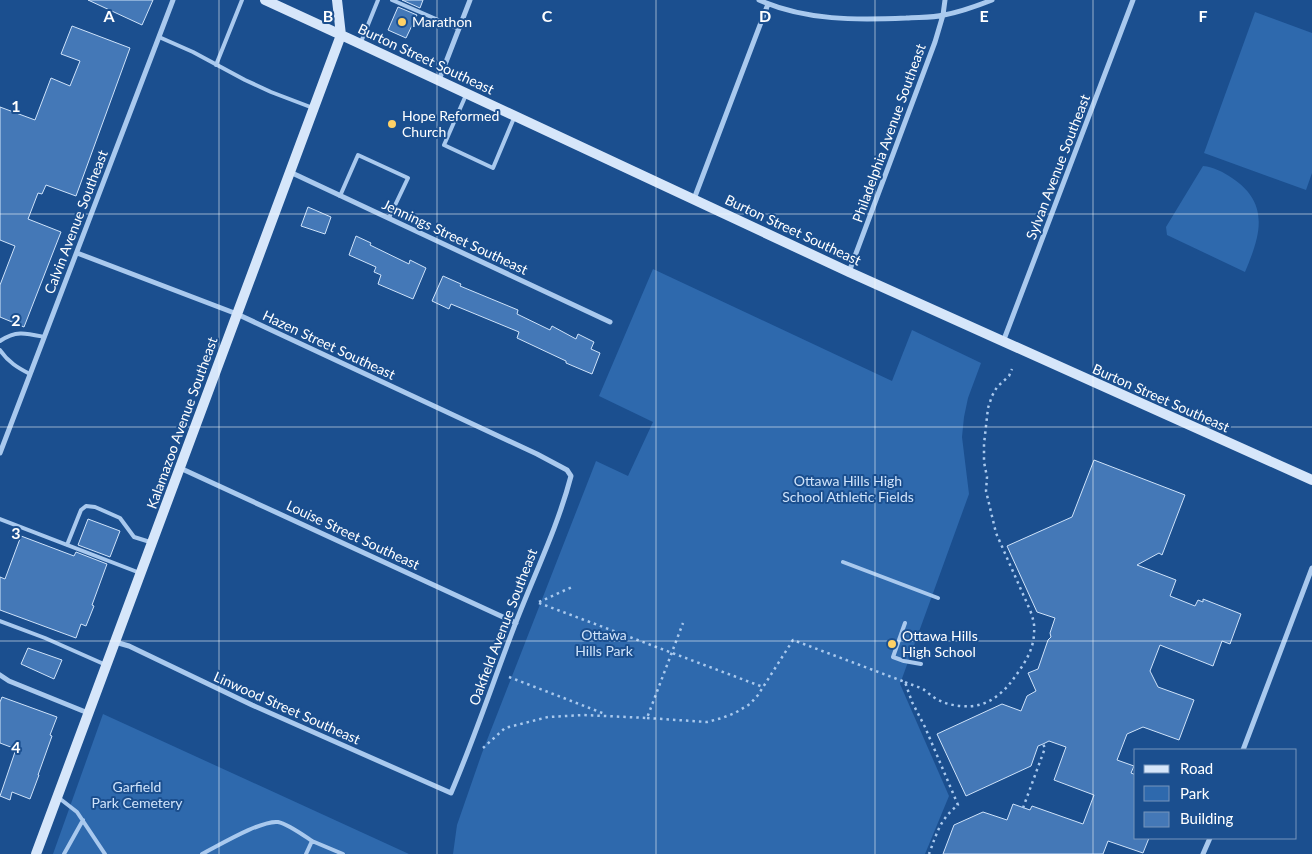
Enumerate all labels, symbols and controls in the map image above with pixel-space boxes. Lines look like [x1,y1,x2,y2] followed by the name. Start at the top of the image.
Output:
[102,6,115,25] text: A
[323,6,333,25] text: B
[542,6,553,25] text: C
[759,6,771,25] text: D
[979,6,989,25] text: E
[1198,6,1208,25] text: F
[412,13,472,30] place label: Marathon
[396,16,408,28] marker: Marathon
[355,20,497,98] street label: Burton Street Southeast
[848,41,929,225] street label: Philadelphia Avenue Southeast
[1022,92,1093,242] street label: Sylvan Avenue Southeast
[11,96,21,115] text: 1
[402,107,499,140] place label: Hope Reformed Church
[386,118,398,130] marker: Hope Reformed Church
[40,148,111,296] street label: Calvin Avenue Southeast
[722,191,864,269] street label: Burton Street Southeast
[380,195,531,278] street label: Jennings Street Southeast
[260,306,398,383] street label: Hazen Street Southeast
[11,310,21,329] text: 2
[142,335,221,511] street label: Kalamazoo Avenue Southeast
[1090,360,1232,435] street label: Burton Street Southeast
[782,472,914,505] park label: Ottawa Hills High School Athletic Fields
[284,496,422,573] street label: Louise Street Southeast
[11,523,21,542] text: 3
[465,546,540,707] street label: Oakfield Avenue Southeast
[575,626,634,659] park label: Ottawa Hills Park
[902,627,978,660] place label: Ottawa Hills High School
[886,638,898,650] marker: Ottawa Hills High School
[211,668,363,748] street label: Linwood Street Southeast
[11,737,21,756] text: 4
[1134,749,1297,839] legend
[1180,759,1213,777] text: Road
[91,778,183,811] park label: Garfield Park Cemetery
[1180,784,1210,802] text: Park
[1180,809,1233,827] text: Building

